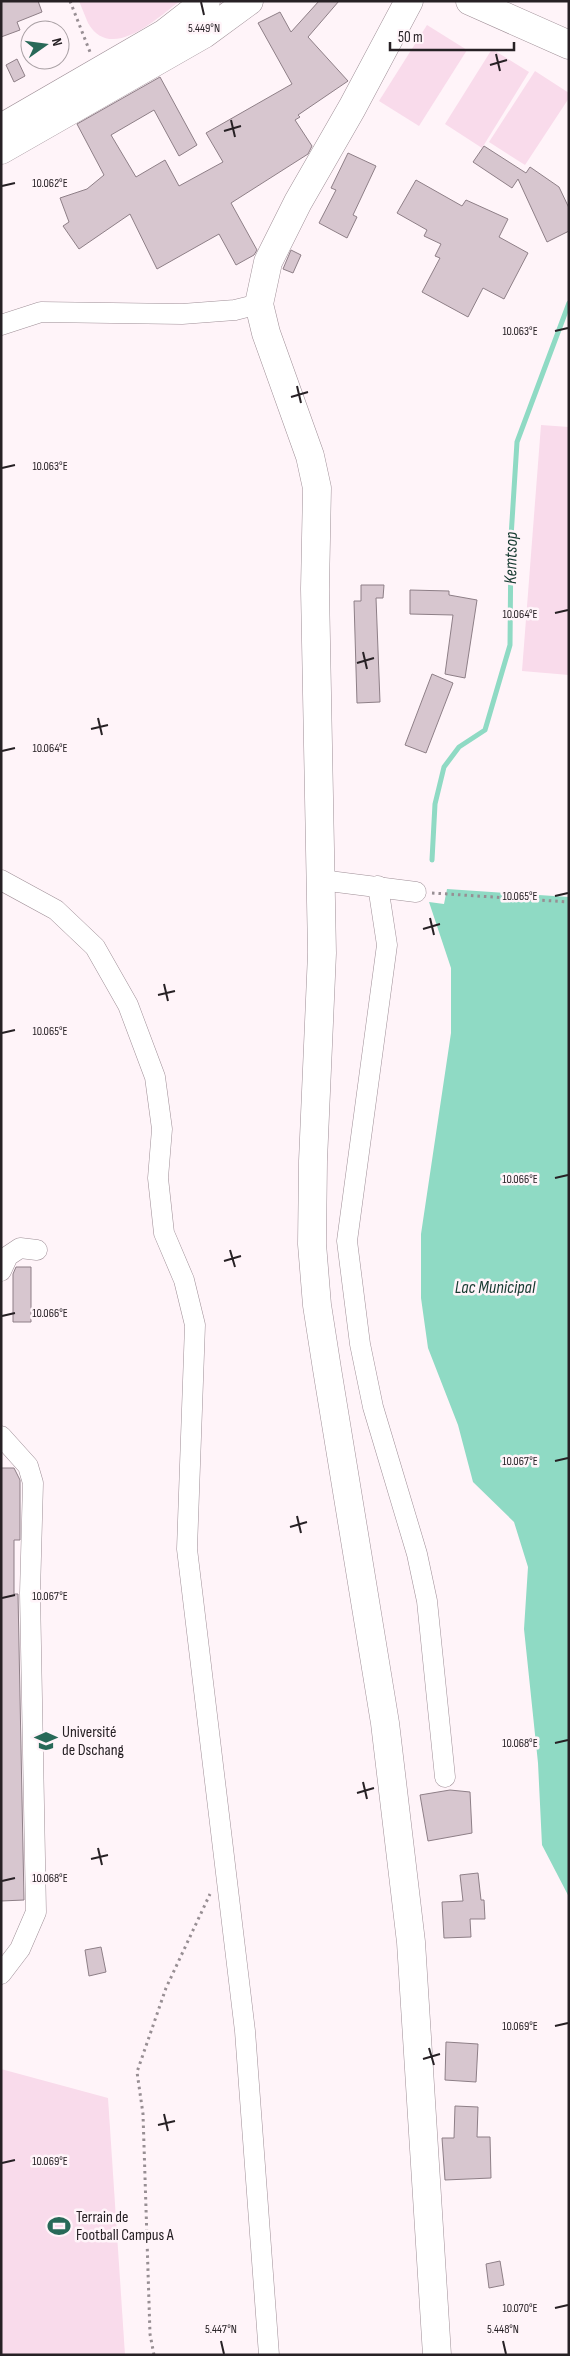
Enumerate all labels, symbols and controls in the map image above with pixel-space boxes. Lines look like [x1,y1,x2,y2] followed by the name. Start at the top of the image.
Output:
[20,20,70,70] north arrow
[390,20,514,52] scale bar
[188,21,220,36] text: 5.449°N
[398,28,423,47] text: 50 m
[48,36,66,48] text: N
[32,176,68,191] text: 10.062°E
[502,324,538,339] text: 10.063°E
[32,459,68,474] text: 10.063°E
[500,531,522,584] water label: Kemtsop
[503,607,538,622] text: 10.064°E
[33,741,68,756] text: 10.064°E
[502,889,538,904] text: 10.065°E
[32,1024,68,1039] text: 10.065°E
[502,1172,538,1187] text: 10.066°E
[455,1277,536,1298] water label: Lac Municipal
[32,1306,68,1321] text: 10.066°E
[502,1454,538,1469] text: 10.067°E
[32,1589,68,1604] text: 10.067°E
[62,1723,124,1760] place label: Université de Dschang
[33,1728,59,1754] school or university icon: Université de Dschang
[502,1736,538,1751] text: 10.068°E
[32,1871,68,1886] text: 10.068°E
[502,2019,538,2034] text: 10.069°E
[32,2154,68,2169] text: 10.069°E
[76,2208,174,2245] place label: Terrain de Football Campus A
[46,2213,72,2239] sports icon: Terrain de Football Campus A
[502,2301,538,2316] text: 10.070°E
[205,2322,237,2337] text: 5.447°N
[487,2322,519,2337] text: 5.448°N

